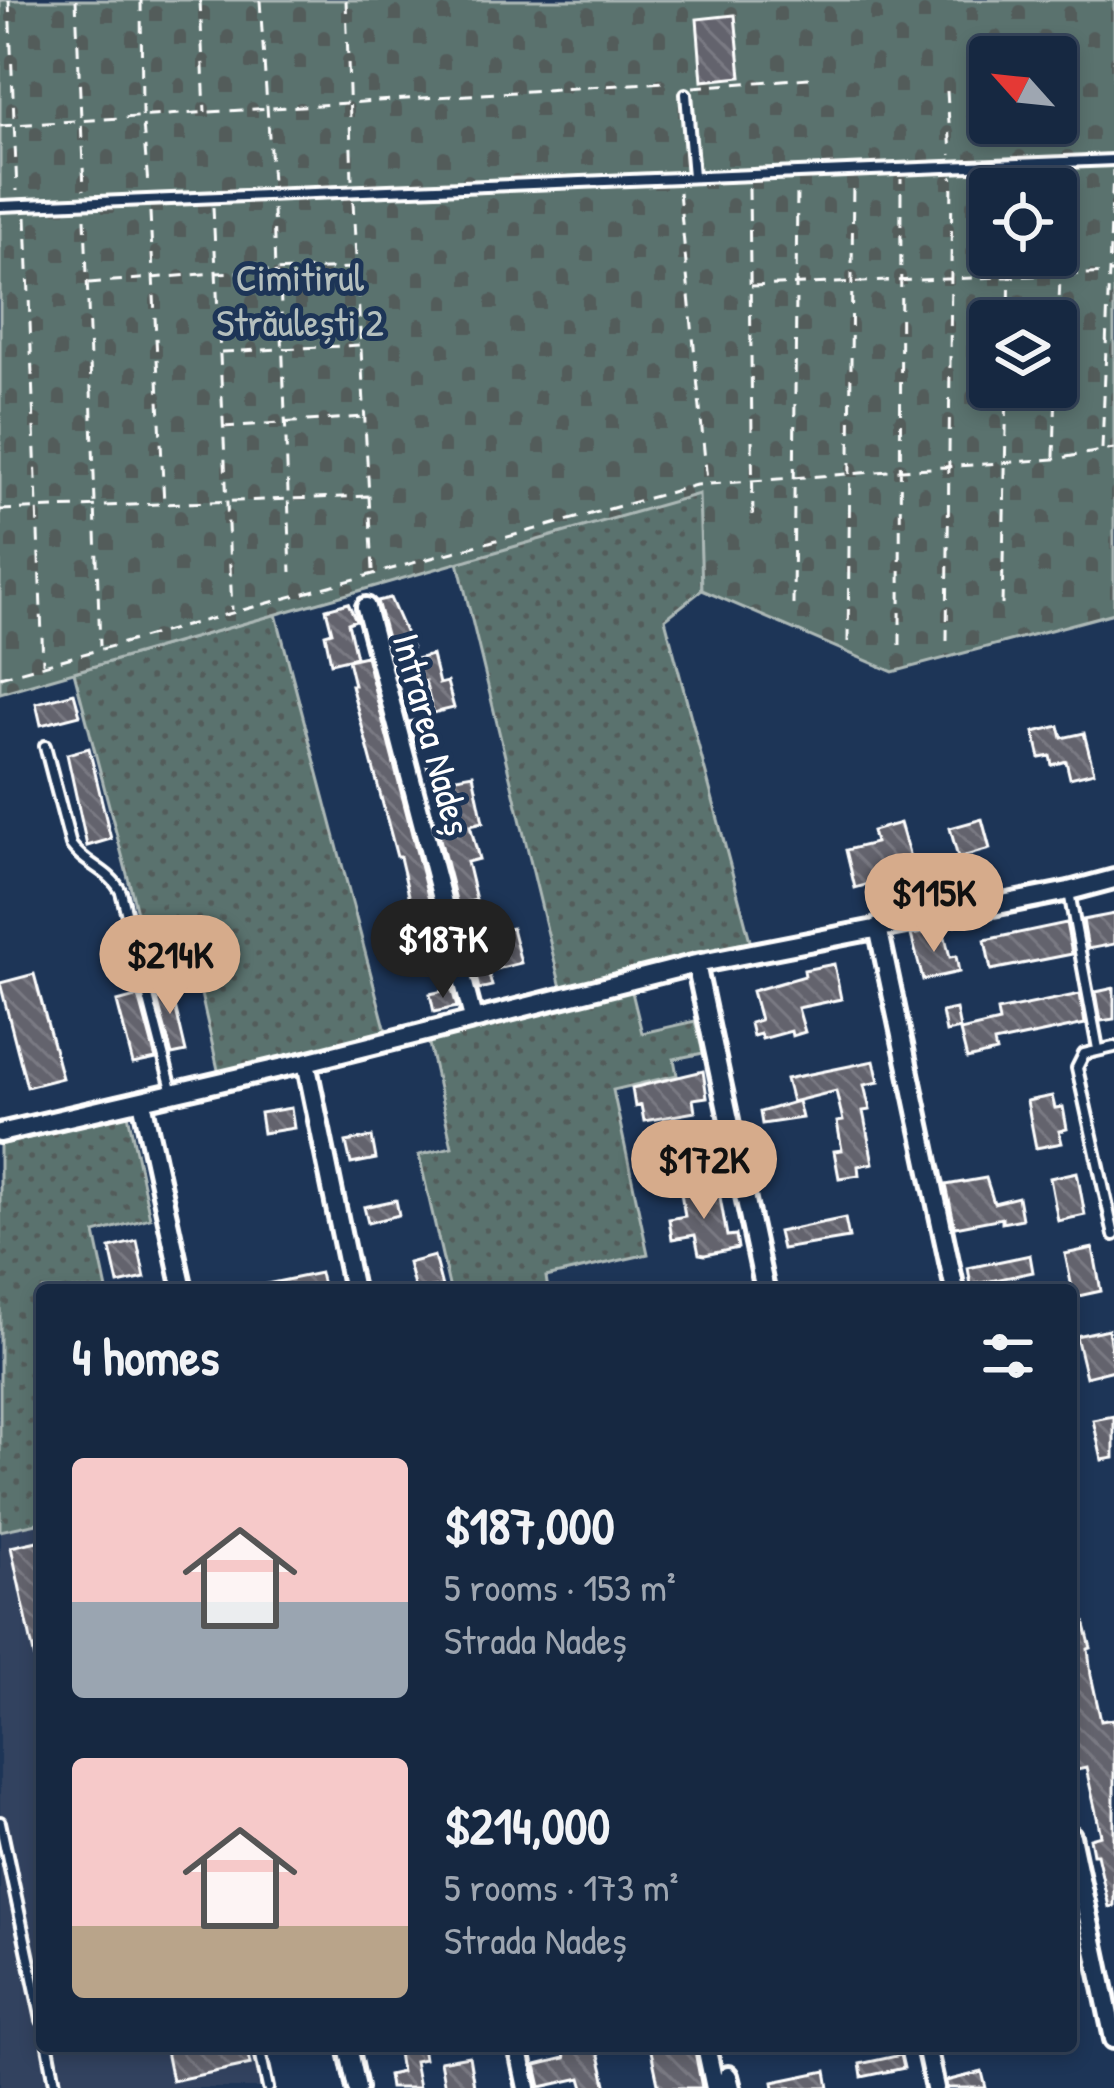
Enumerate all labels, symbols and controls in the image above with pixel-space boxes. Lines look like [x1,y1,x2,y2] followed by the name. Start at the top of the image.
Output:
[969,36,1077,144] north arrow
[969,36,1077,408] map controls
[969,168,1077,276] button: locate
[216,250,384,348] park label: Cimitirul Străulești 2
[969,300,1077,408] button: layers
[381,627,485,841] street label: Intrarea Nadeș
[850,853,1018,955] pin: $115K
[892,865,976,918] text: $115K
[359,899,527,1001] pin: $187K
[398,911,488,964] text: $187K
[86,915,254,1017] pin: $214K
[126,927,214,980] text: $214K
[620,1120,788,1222] pin: $172K
[658,1132,750,1185] text: $172K
[72,1322,219,1391] text: 4 homes
[975,1323,1041,1389] icon: filters
[444,1491,615,1560] text: $187,000
[168,1506,312,1650] icon: home
[444,1560,676,1613] text: 5 rooms · 153 m²
[444,1613,627,1666] text: Strada Nadeș
[444,1791,610,1860] text: $214,000
[168,1806,312,1950] icon: home
[444,1860,679,1913] text: 5 rooms · 173 m²
[444,1913,627,1966] text: Strada Nadeș

